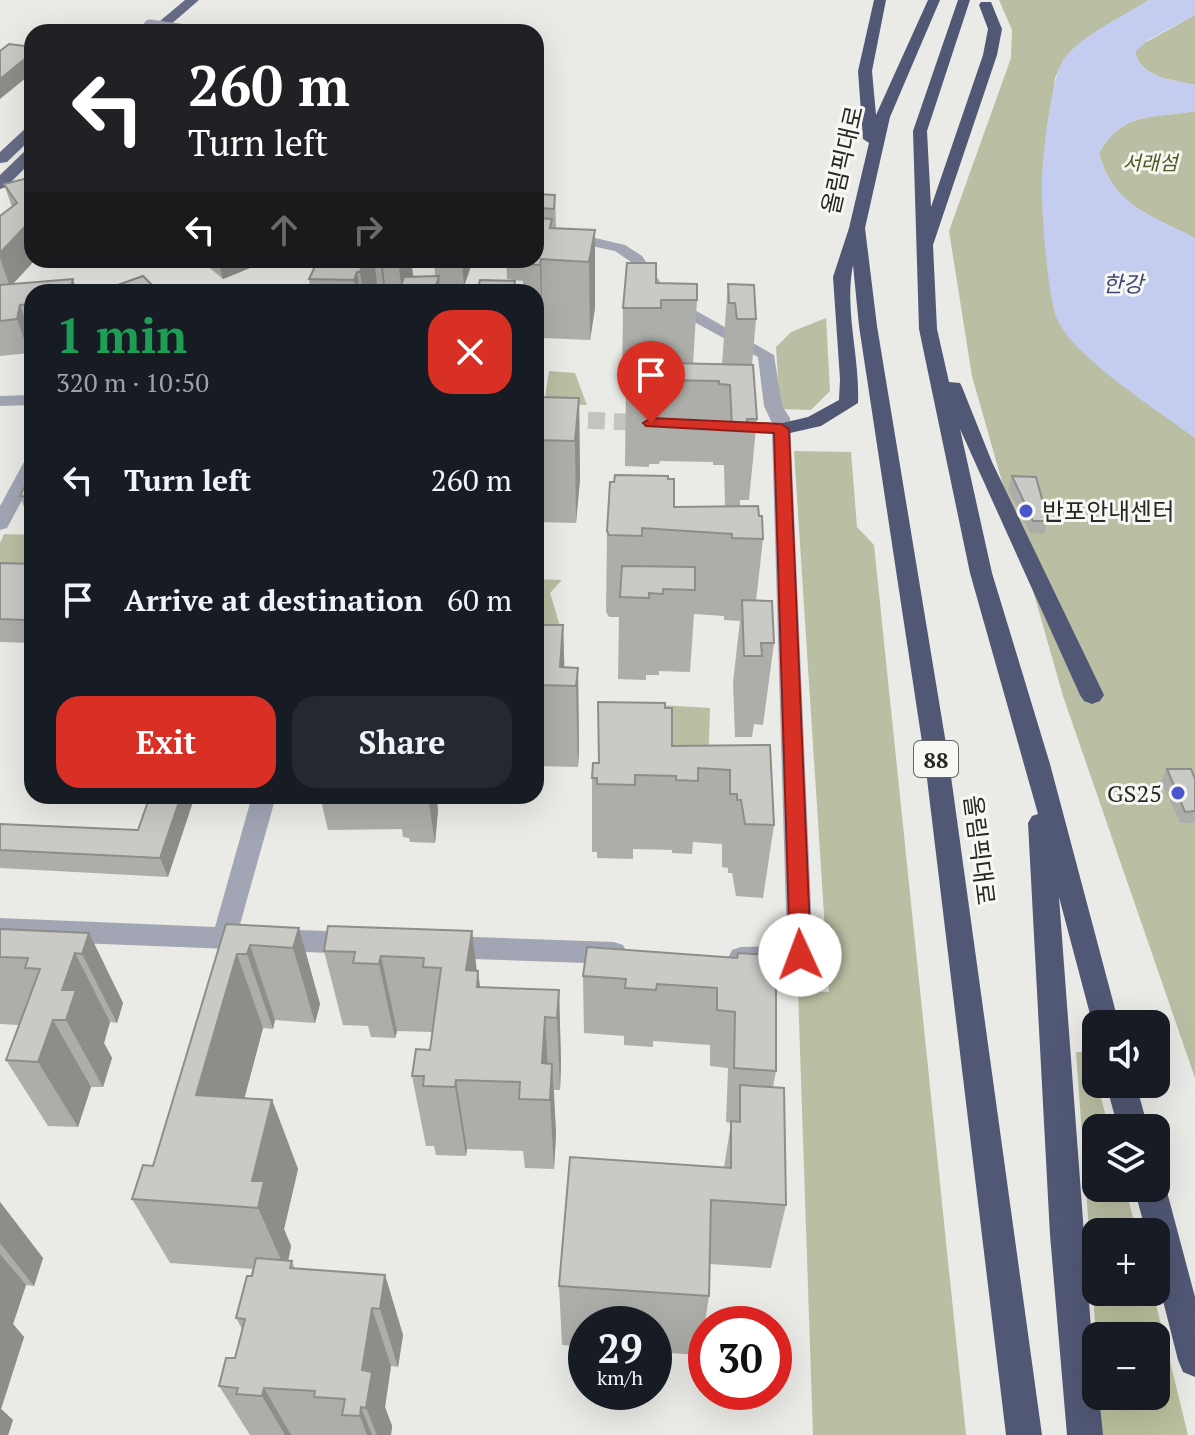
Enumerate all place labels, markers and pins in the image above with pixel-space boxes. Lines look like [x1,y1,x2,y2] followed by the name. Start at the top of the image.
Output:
[617,341,685,423] pin
[1042,495,1174,527] place label: 반포안내센터
[1017,502,1035,520] marker: 반포안내센터
[1107,777,1162,809] place label: GS25
[1169,784,1187,802] marker: GS25

